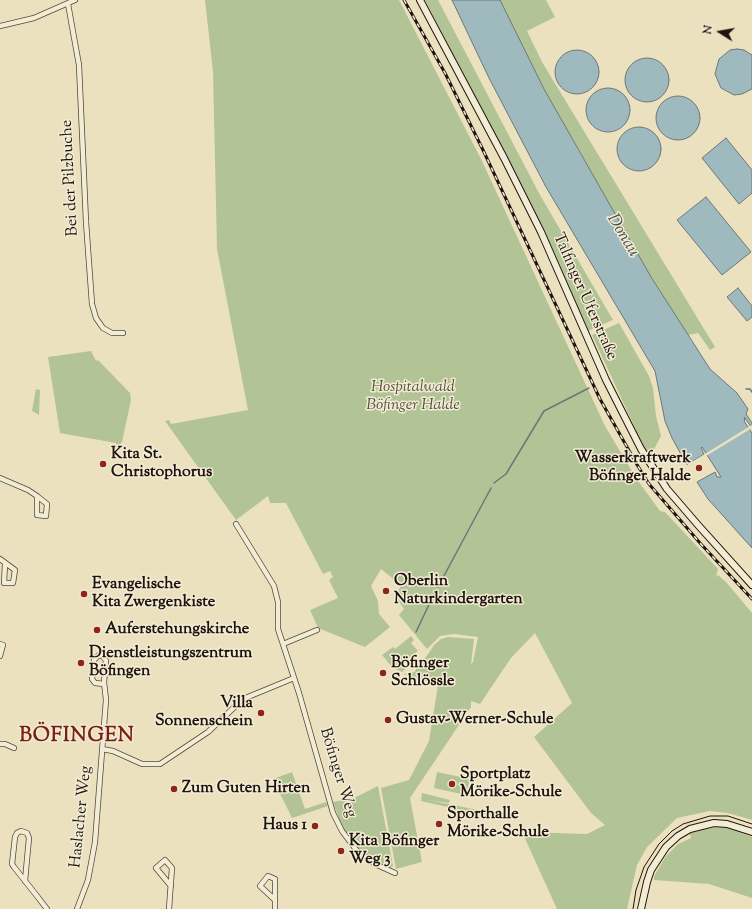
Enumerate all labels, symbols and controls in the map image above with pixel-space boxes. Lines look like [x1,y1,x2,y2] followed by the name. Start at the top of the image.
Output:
[700,12,740,52] north arrow
[700,24,717,36] text: N
[58,119,84,237] street label: Bei der Pilzbuche
[601,211,643,261] water label: Donau
[547,231,621,363] street label: Talfinger Uferstraße
[366,378,460,416] park label: Hospitalwald Böfinger Halde
[111,445,212,483] place label: Kita St. Christophorus
[574,449,691,487] place label: Wasserkraftwerk Böfinger Halde
[98,459,108,469] marker: Kita St. Christophorus
[694,463,704,473] marker: Wasserkraftwerk Böfinger Halde
[394,572,523,610] place label: Oberlin Naturkindergarten
[92,575,215,613] place label: Evangelische Kita Zwergenkiste
[381,586,391,596] marker: Oberlin Naturkindergarten
[79,589,89,599] marker: Evangelische Kita Zwergenkiste
[105,620,249,640] place label: Auferstehungskirche
[92,625,102,635] marker: Auferstehungskirche
[89,644,252,682] place label: Dienstleistungszentrum Böfingen
[391,654,454,692] place label: Böfinger Schlössle
[76,658,86,668] marker: Dienstleistungszentrum Böfingen
[378,668,388,678] marker: Böfinger Schlössle
[155,694,253,732] place label: Villa Sonnenschein
[256,708,266,718] marker: Villa Sonnenschein
[396,710,553,730] place label: Gustav-Werner-Schule
[383,715,393,725] marker: Gustav-Werner-Schule
[19,726,135,750] district label: BÖFINGEN
[314,726,360,820] street label: Böfinger Weg
[67,765,97,869] street label: Haslacher Weg
[460,765,562,803] place label: Sportplatz Mörike-Schule
[182,779,310,799] place label: Zum Guten Hirten
[447,779,457,789] marker: Sportplatz Mörike-Schule
[169,784,179,794] marker: Zum Guten Hirten
[447,805,549,843] place label: Sporthalle Mörike-Schule
[263,816,307,836] place label: Haus 1
[434,819,444,829] marker: Sporthalle Mörike-Schule
[310,821,320,831] marker: Haus 1
[349,832,439,870] place label: Kita Böfinger Weg 3
[336,846,346,856] marker: Kita Böfinger Weg 3

